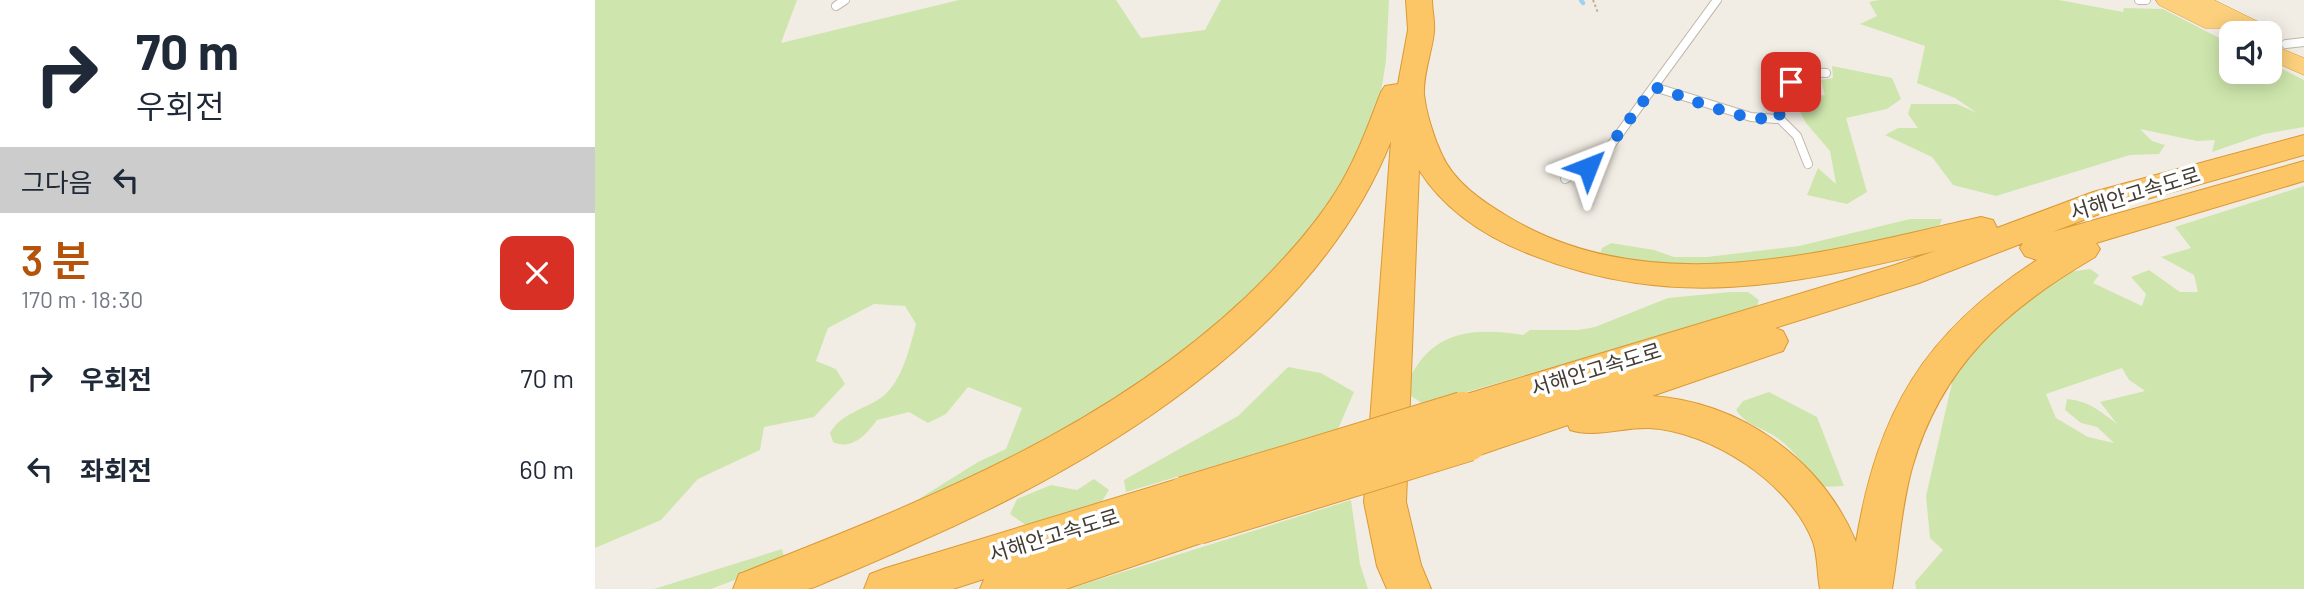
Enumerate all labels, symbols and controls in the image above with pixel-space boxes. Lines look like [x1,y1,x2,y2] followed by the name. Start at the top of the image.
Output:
[136,21,239,80] text: 70 m
[2219,21,2282,84] map controls
[2219,21,2282,84] button: sound
[21,28,112,119] icon: right
[1761,52,1821,112] pin
[1772,63,1810,101] icon: arrive
[136,86,224,124] text: 우회전
[1551,130,1625,204] position arrow
[107,161,145,199] icon: left
[2066,161,2203,224] street label: 서해안고속도로
[21,166,93,197] text: 그다음
[21,234,90,284] text: 3 분
[500,236,574,310] button: close
[21,285,143,313] text: 170 m · 18:30
[1527,337,1664,400] street label: 서해안고속도로
[21,359,59,397] icon: right
[520,362,574,393] text: 70 m
[80,363,152,394] text: 우회전
[21,450,59,488] icon: left
[519,453,574,484] text: 60 m
[80,454,152,485] text: 좌회전
[985,503,1122,566] street label: 서해안고속도로

